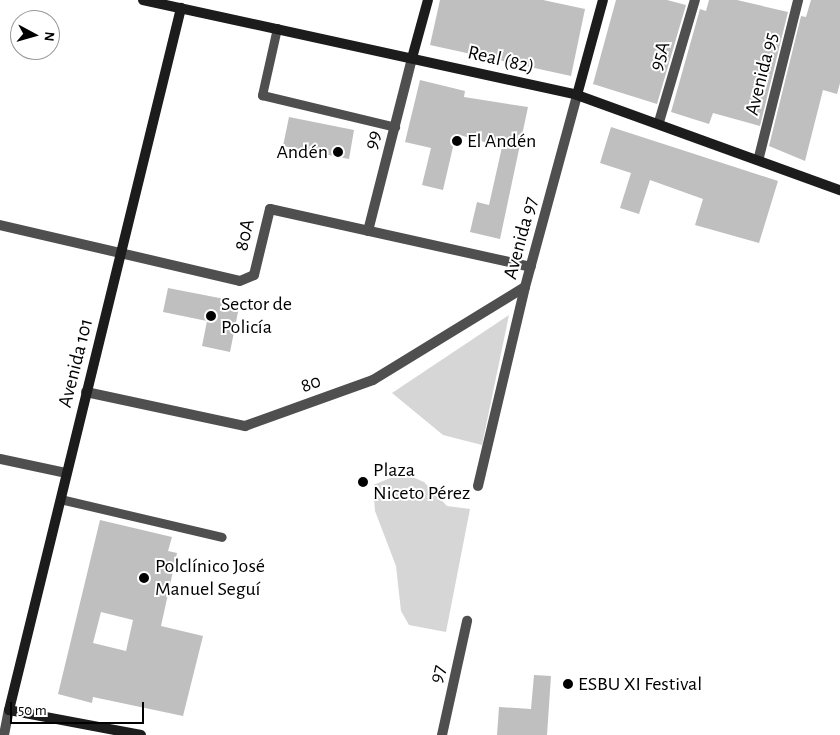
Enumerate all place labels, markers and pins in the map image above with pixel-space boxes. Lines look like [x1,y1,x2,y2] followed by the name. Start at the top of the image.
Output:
[467,129,536,153] place label: El Andén
[451,135,463,147] marker: El Andén
[276,140,328,164] place label: Andén
[332,146,344,158] marker: Andén
[221,292,292,339] place label: Sector de Policía
[205,310,217,322] marker: Sector de Policía
[373,459,470,506] place label: Plaza Niceto Pérez
[357,476,369,488] marker: Plaza Niceto Pérez
[155,554,265,601] place label: Polclínico José Manuel Seguí
[137,571,151,585] marker: Polclínico José Manuel Seguí
[578,672,702,696] place label: ESBU XI Festival
[562,678,574,690] marker: ESBU XI Festival

